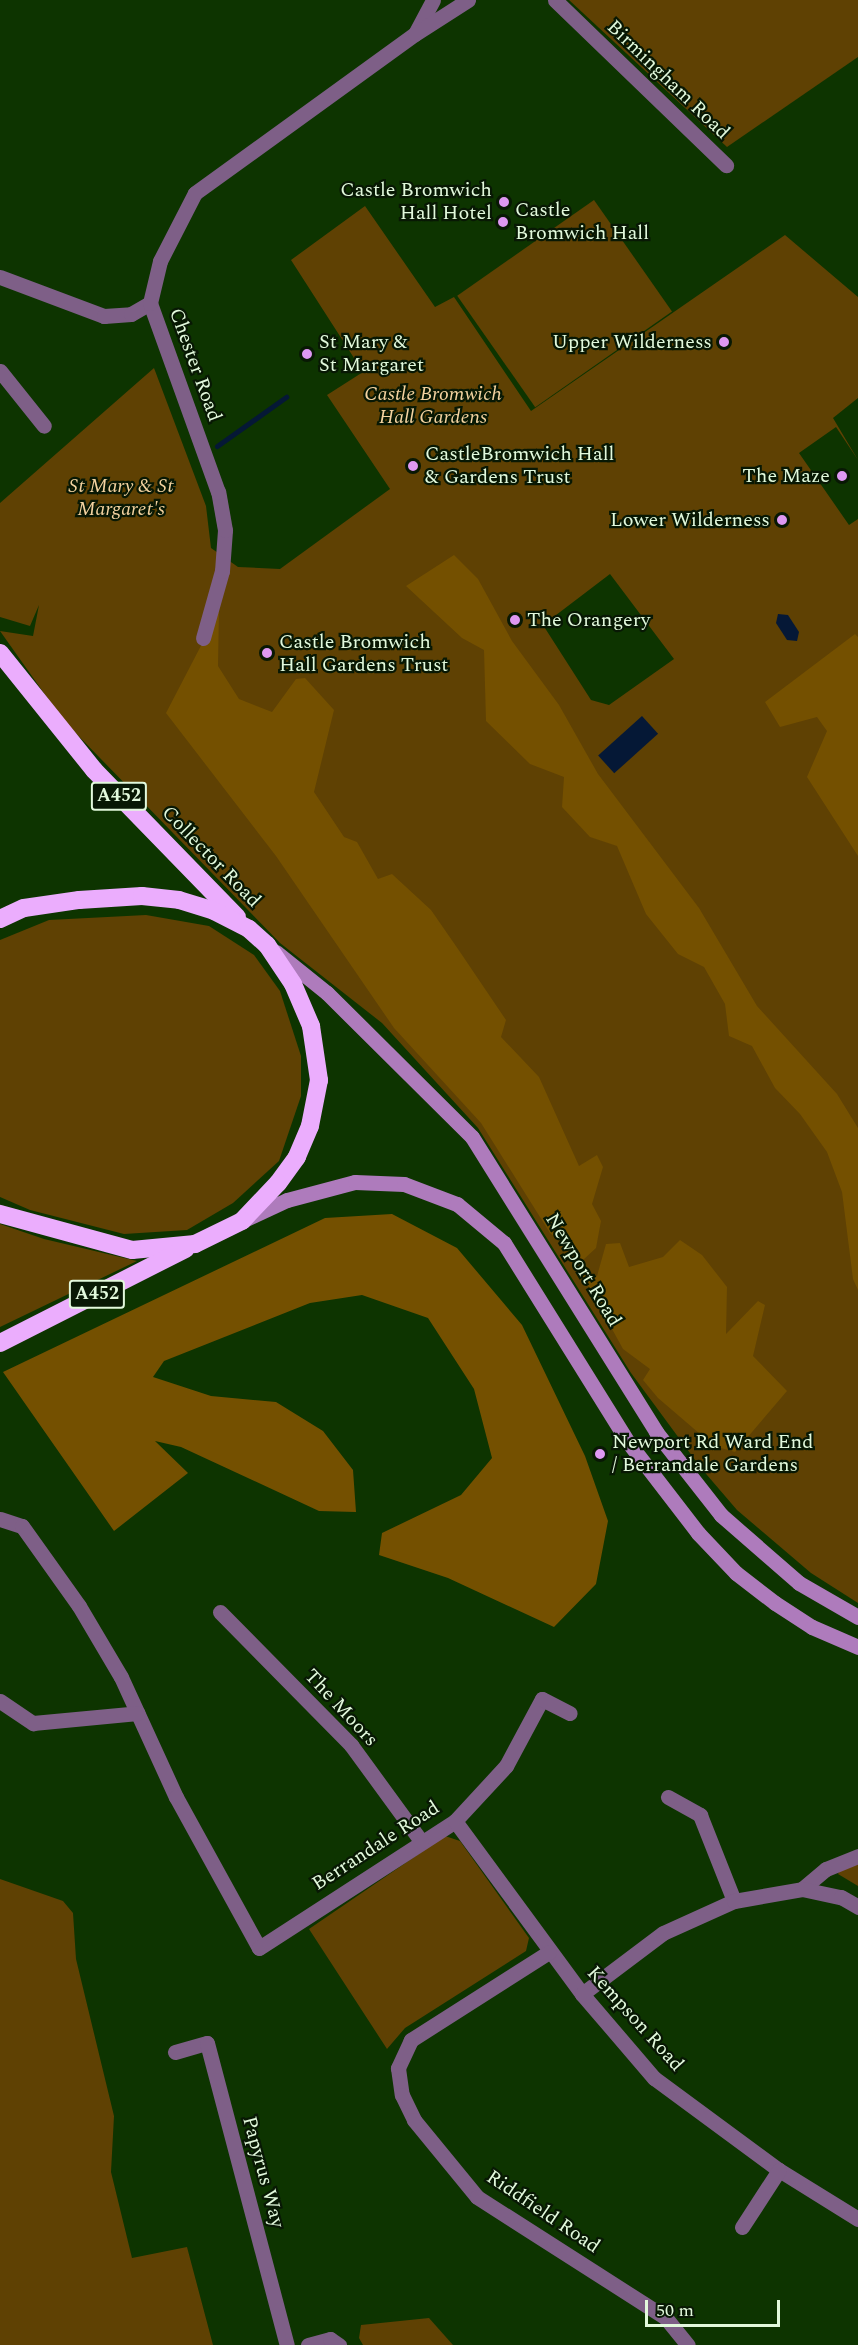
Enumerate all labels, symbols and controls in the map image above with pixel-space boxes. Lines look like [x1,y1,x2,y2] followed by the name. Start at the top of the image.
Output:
[602,15,734,145] street label: Birmingham Road
[340,178,492,225] place label: Castle Bromwich Hall Hotel
[497,195,511,209] marker: Castle Bromwich Hall Hotel
[515,198,649,245] place label: Castle Bromwich Hall
[496,215,510,229] marker: Castle Bromwich Hall
[163,305,227,425] street label: Chester Road
[319,330,424,377] place label: St Mary & St Margaret
[552,330,712,354] place label: Upper Wilderness
[717,335,731,349] marker: Upper Wilderness
[300,347,314,361] marker: St Mary & St Margaret
[364,383,502,430] park label: Castle Bromwich Hall Gardens
[425,442,614,489] place label: CastleBromwich Hall & Gardens Trust
[406,459,420,473] marker: CastleBromwich Hall & Gardens Trust
[742,464,830,488] place label: The Maze
[835,469,849,483] marker: The Maze
[69,474,173,521] park label: St Mary & St Margaret's
[610,508,770,532] place label: Lower Wilderness
[775,513,789,527] marker: Lower Wilderness
[527,608,650,632] place label: The Orangery
[508,613,522,627] marker: The Orangery
[279,630,448,677] place label: Castle Bromwich Hall Gardens Trust
[260,646,274,660] marker: Castle Bromwich Hall Gardens Trust
[90,781,148,811] road number: A452
[156,801,266,913] street label: Collector Road
[540,1209,626,1331] street label: Newport Road
[68,1279,126,1309] road number: A452
[612,1430,813,1477] place label: Newport Rd Ward End / Berrandale Gardens
[593,1447,607,1461] marker: Newport Rd Ward End / Berrandale Gardens
[299,1664,383,1752] street label: The Moors
[308,1796,444,1896] street label: Berrandale Road
[581,1961,689,2077] street label: Kempson Road
[237,2114,289,2230] street label: Papyrus Way
[482,2165,604,2259] street label: Riddfield Road
[648,2288,783,2326] scale bar
[656,2297,694,2324] text: 50 m

